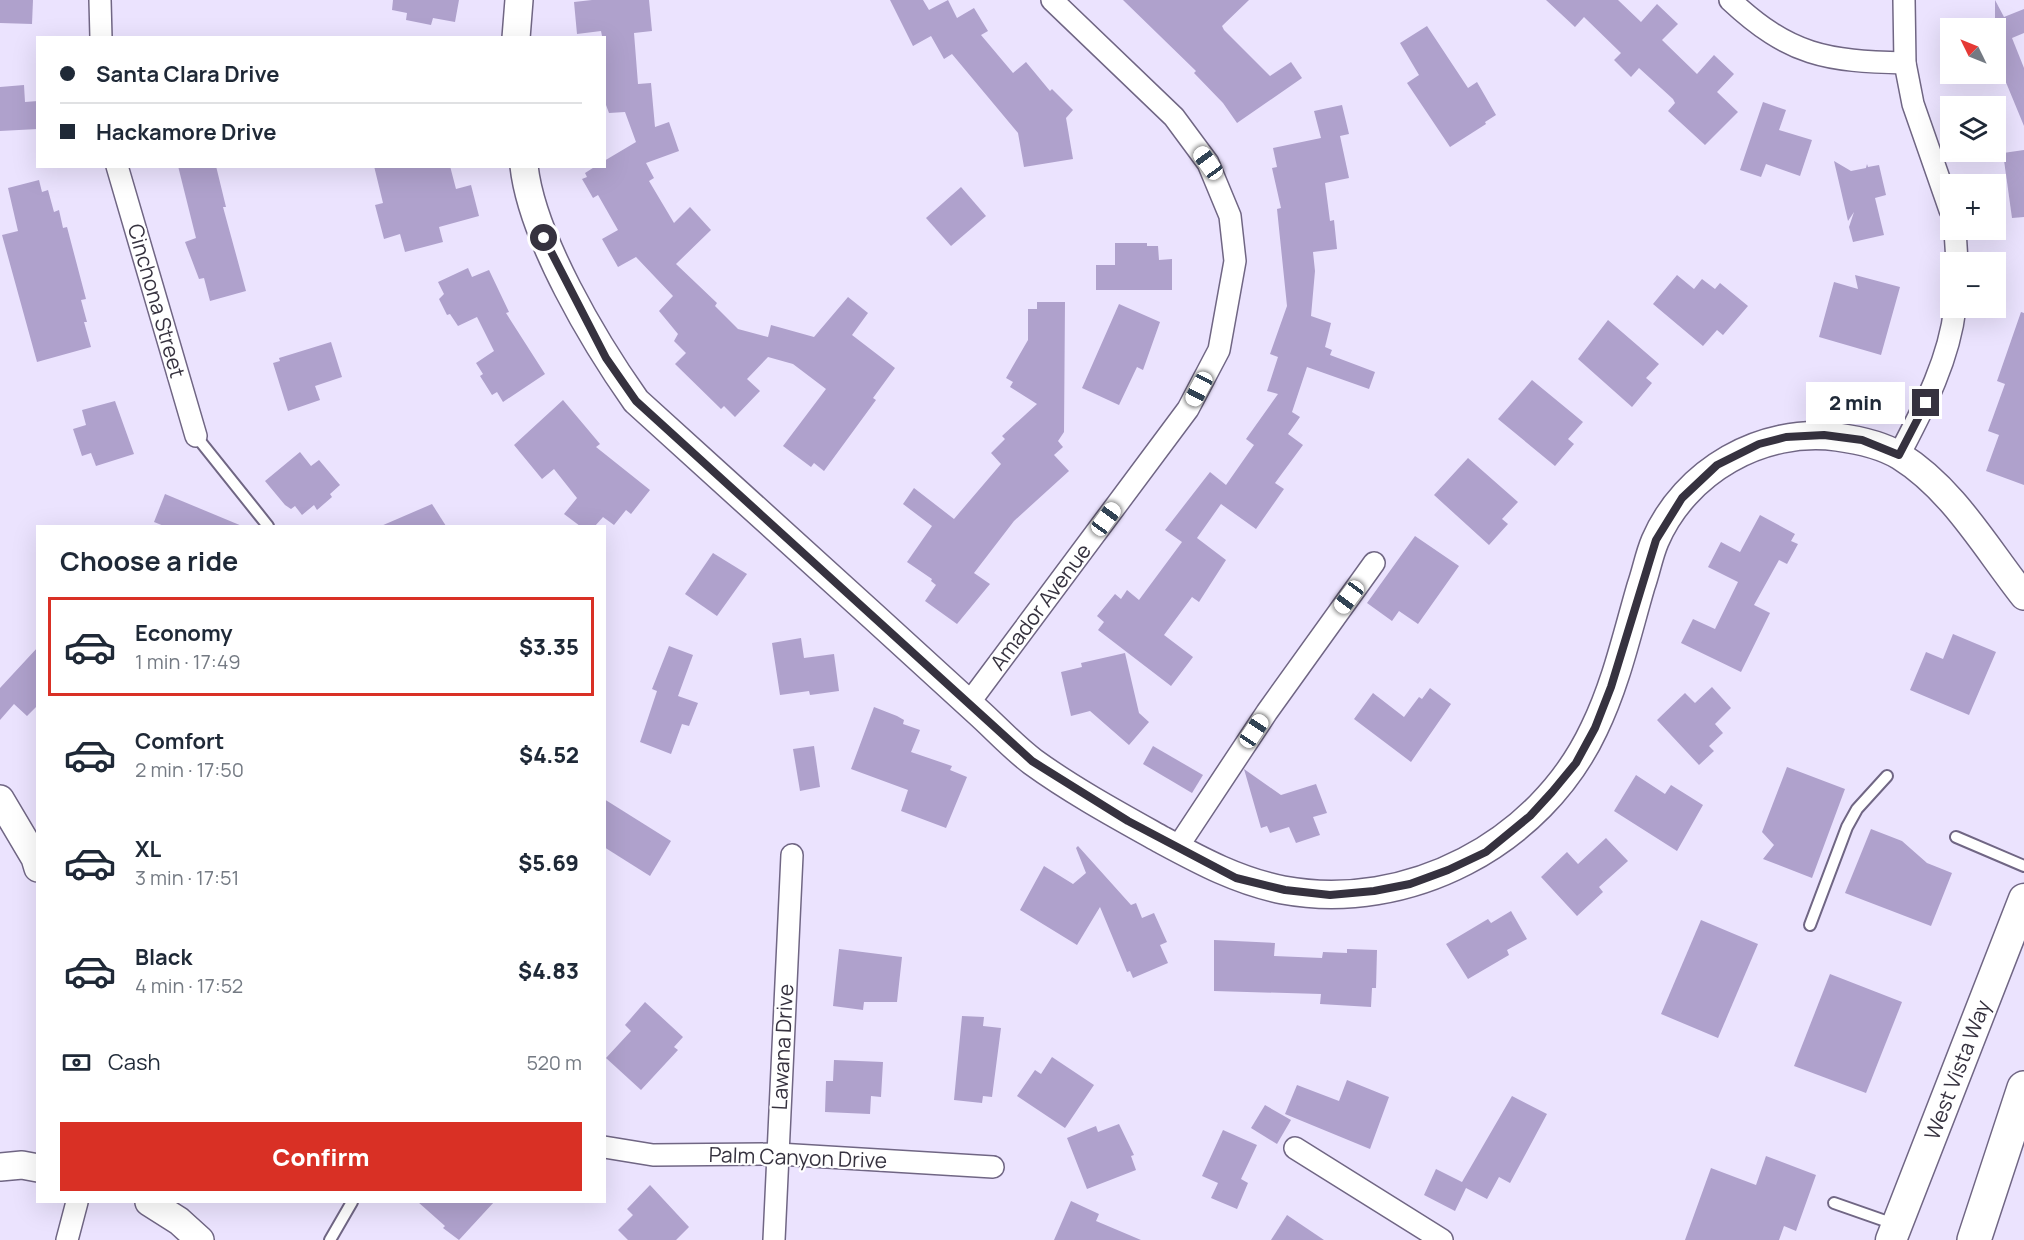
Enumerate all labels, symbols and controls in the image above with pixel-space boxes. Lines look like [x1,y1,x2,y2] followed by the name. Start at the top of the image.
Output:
[1940,18,2006,84] north arrow
[1940,18,2006,318] map controls
[96,59,280,89] text: Santa Clara Drive
[1940,96,2006,162] button: layers
[96,117,276,147] text: Hackamore Drive
[1190,143,1226,183] car
[1940,174,2006,240] button: +
[122,221,192,381] street label: Cinchona Street
[530,224,557,251] route start
[1940,252,2006,318] button: −
[1183,369,1215,409] car
[1806,382,1905,424] callout: 2 min
[1829,389,1882,416] text: 2 min
[1912,389,1939,416] route end
[1088,499,1124,539] car
[983,538,1097,675] street label: Amador Avenue
[60,542,238,579] text: Choose a ride
[1331,577,1367,617] car
[135,618,233,648] text: Economy
[63,620,117,674] icon: car
[519,632,579,662] text: $3.35
[135,648,241,675] text: 1 min · 17:49
[1236,711,1272,751] car
[135,726,224,756] text: Comfort
[63,728,117,782] icon: car
[519,740,579,770] text: $4.52
[135,756,244,783] text: 2 min · 17:50
[135,834,161,864] text: XL
[63,836,117,890] icon: car
[518,848,579,878] text: $5.69
[135,864,239,891] text: 3 min · 17:51
[135,942,192,972] text: Black
[63,944,117,998] icon: car
[518,956,579,986] text: $4.83
[135,972,243,999] text: 4 min · 17:52
[765,983,799,1111] street label: Lawana Drive
[1918,996,1997,1144] street label: West Vista Way
[60,1046,93,1079] icon: cash
[108,1047,161,1077] text: Cash
[526,1049,582,1076] text: 520 m
[60,1122,582,1191] button: Confirm
[708,1140,888,1174] street label: Palm Canyon Drive

